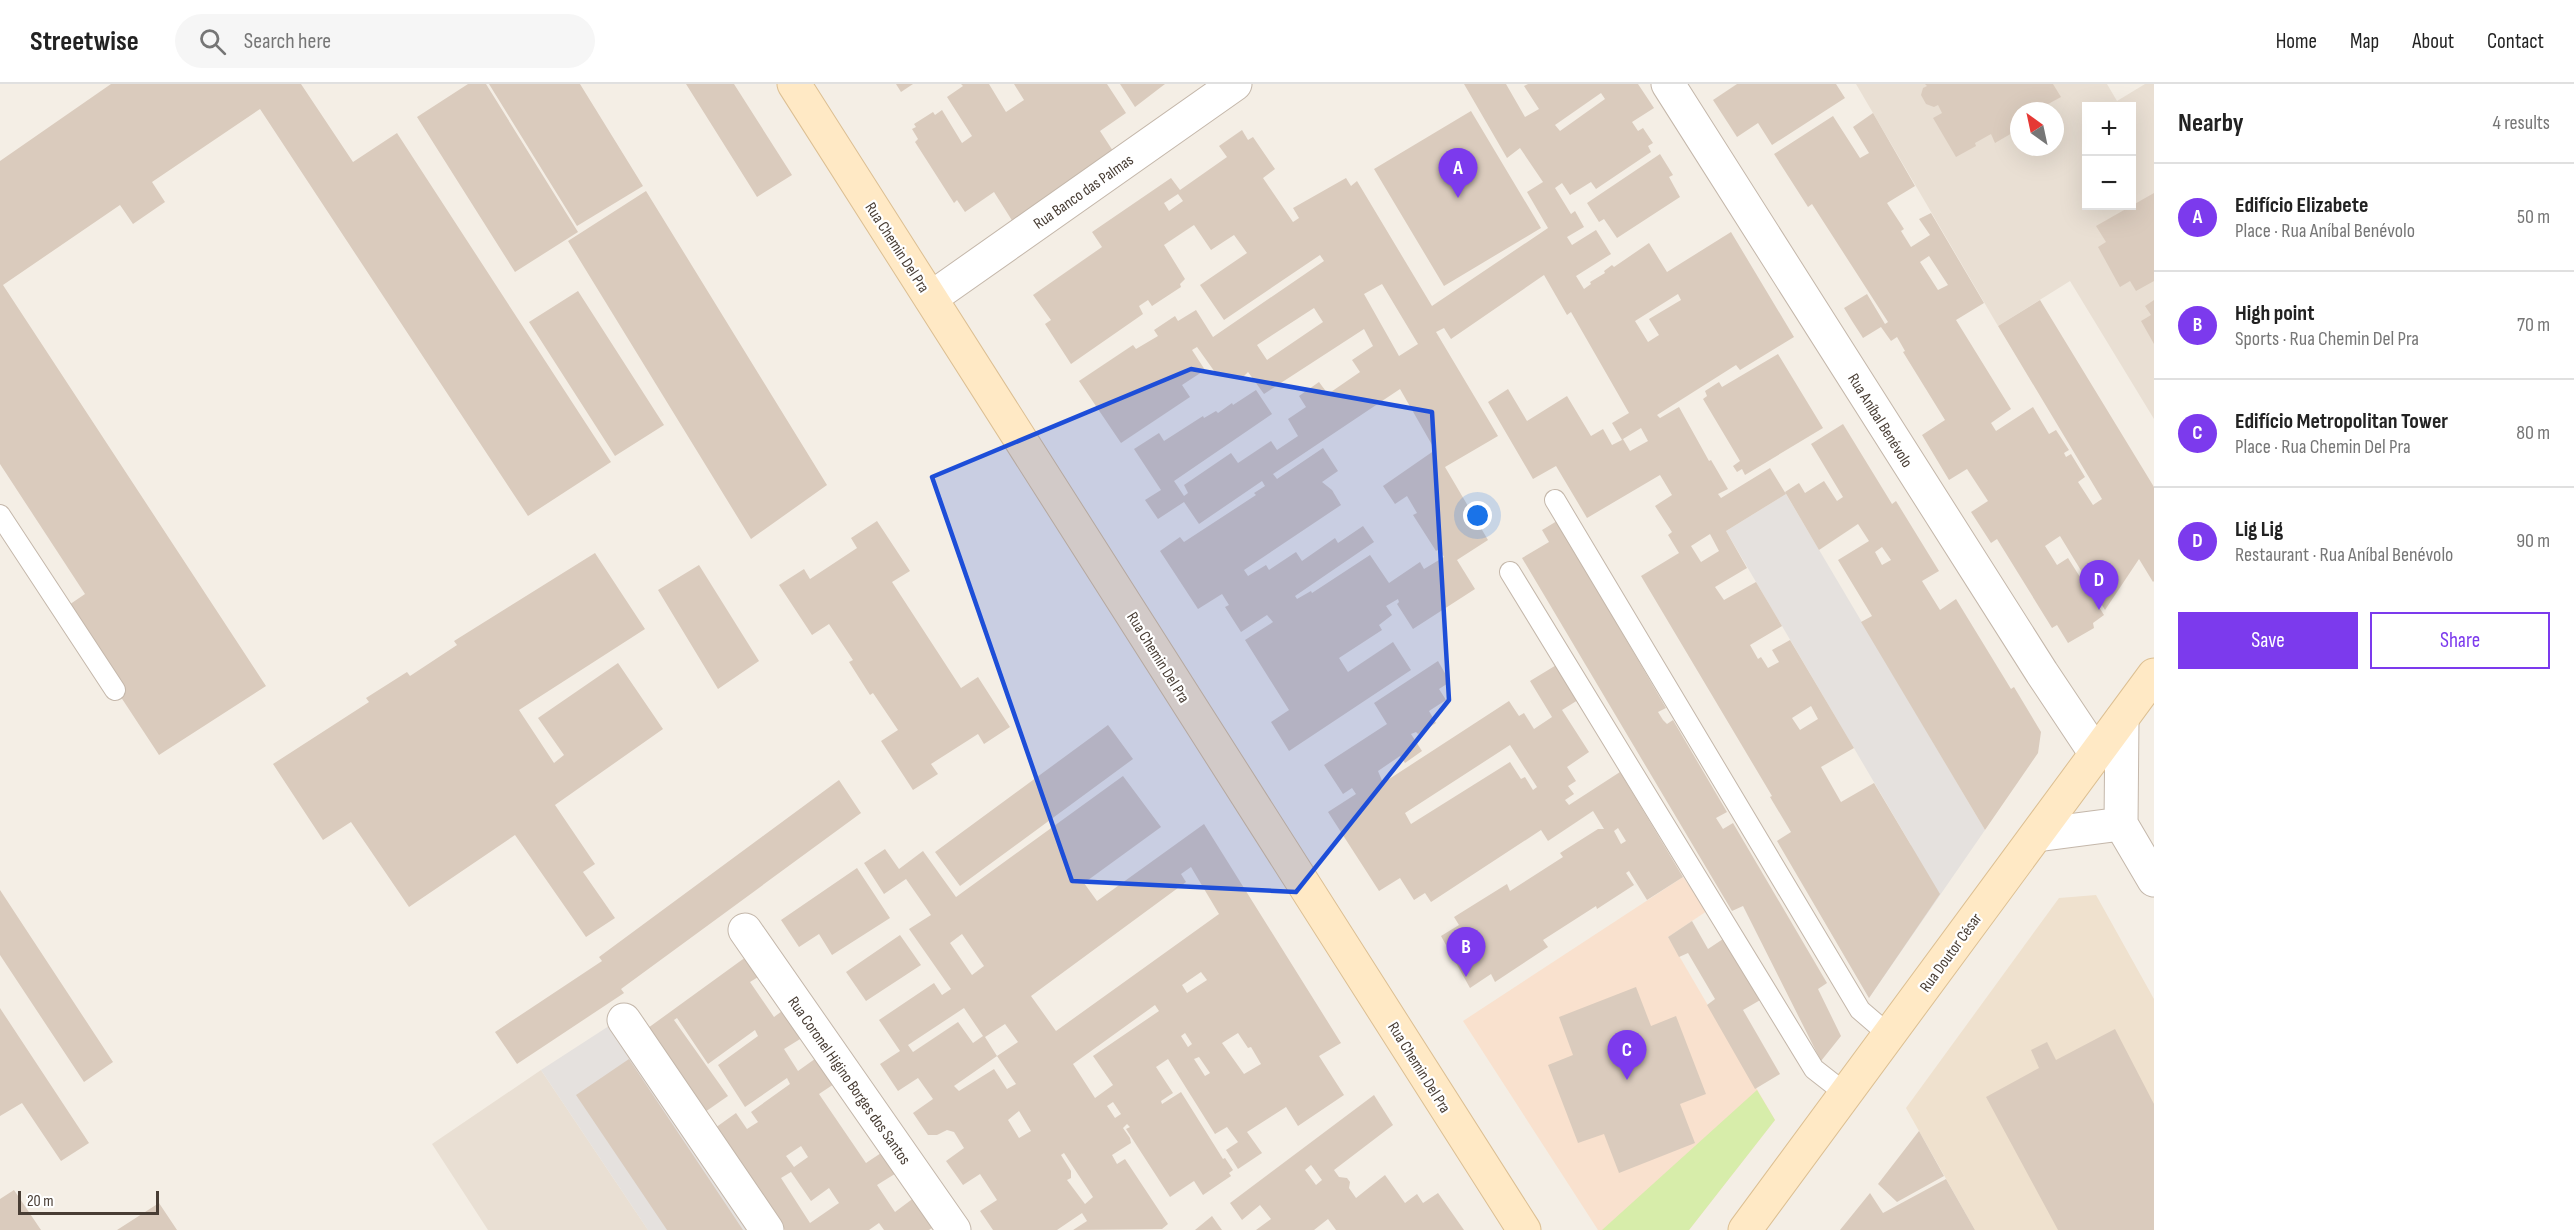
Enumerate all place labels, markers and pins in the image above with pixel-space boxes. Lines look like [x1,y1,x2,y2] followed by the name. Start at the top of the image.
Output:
[1438,148,1478,198] pin: A
[2080,560,2118,610] pin: D
[1446,928,1486,977] pin: B
[1608,1030,1646,1080] pin: C

